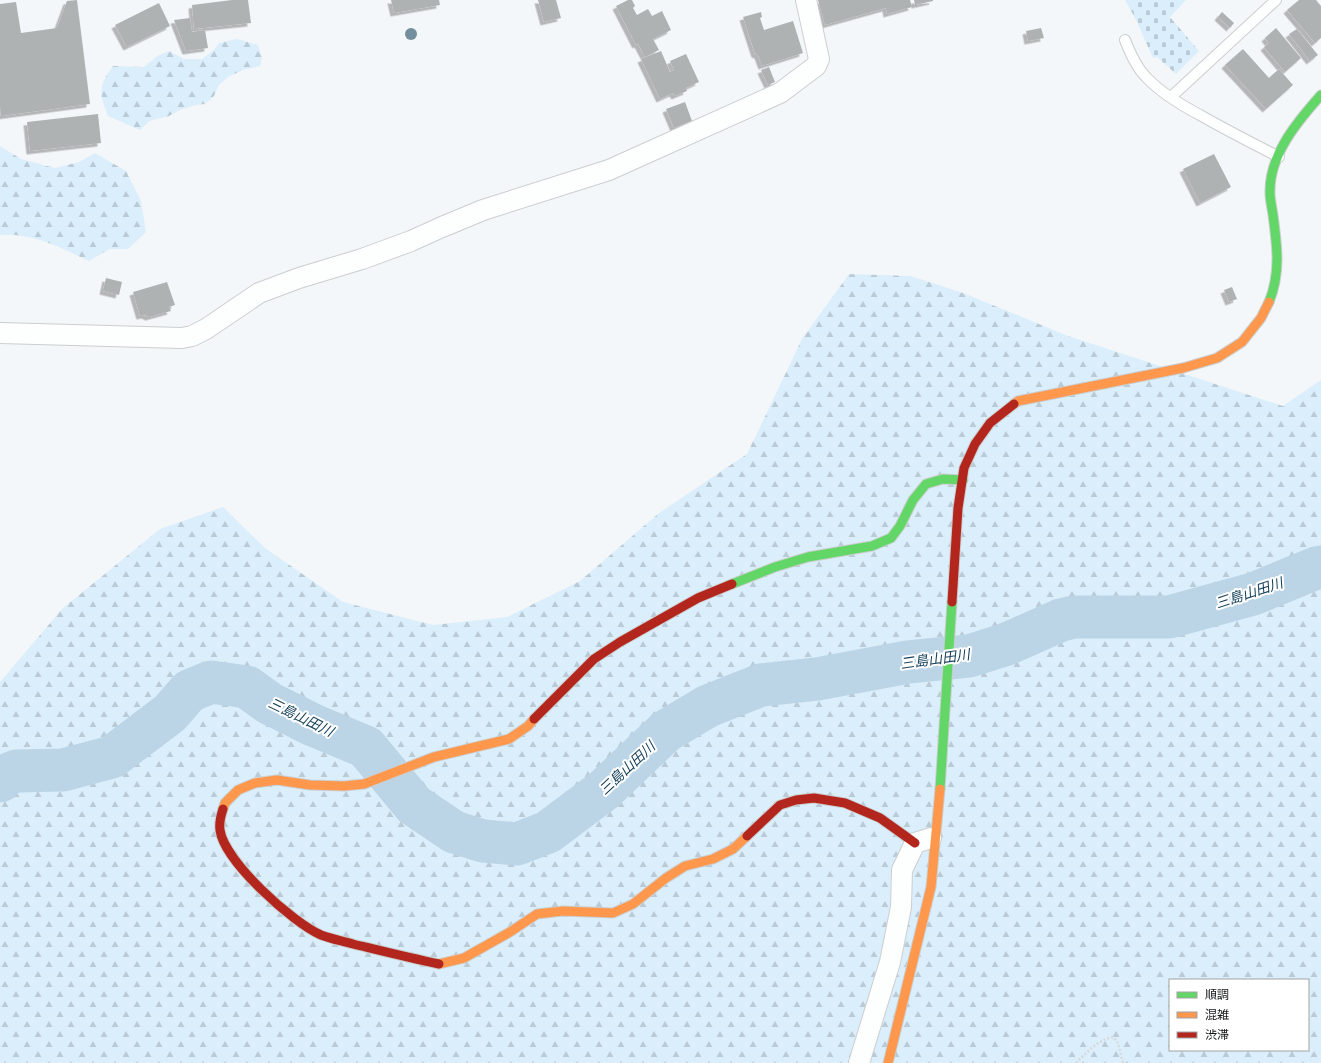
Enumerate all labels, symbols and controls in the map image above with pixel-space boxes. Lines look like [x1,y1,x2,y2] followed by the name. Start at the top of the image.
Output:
[1213,574,1287,611] water label: 三島山田川
[899,646,973,672] water label: 三島山田川
[266,694,338,740] water label: 三島山田川
[596,737,660,798] water label: 三島山田川
[1169,979,1309,1051] legend
[1205,988,1229,1002] text: 順調
[1205,1008,1229,1022] text: 混雑
[1205,1028,1229,1042] text: 渋滞

